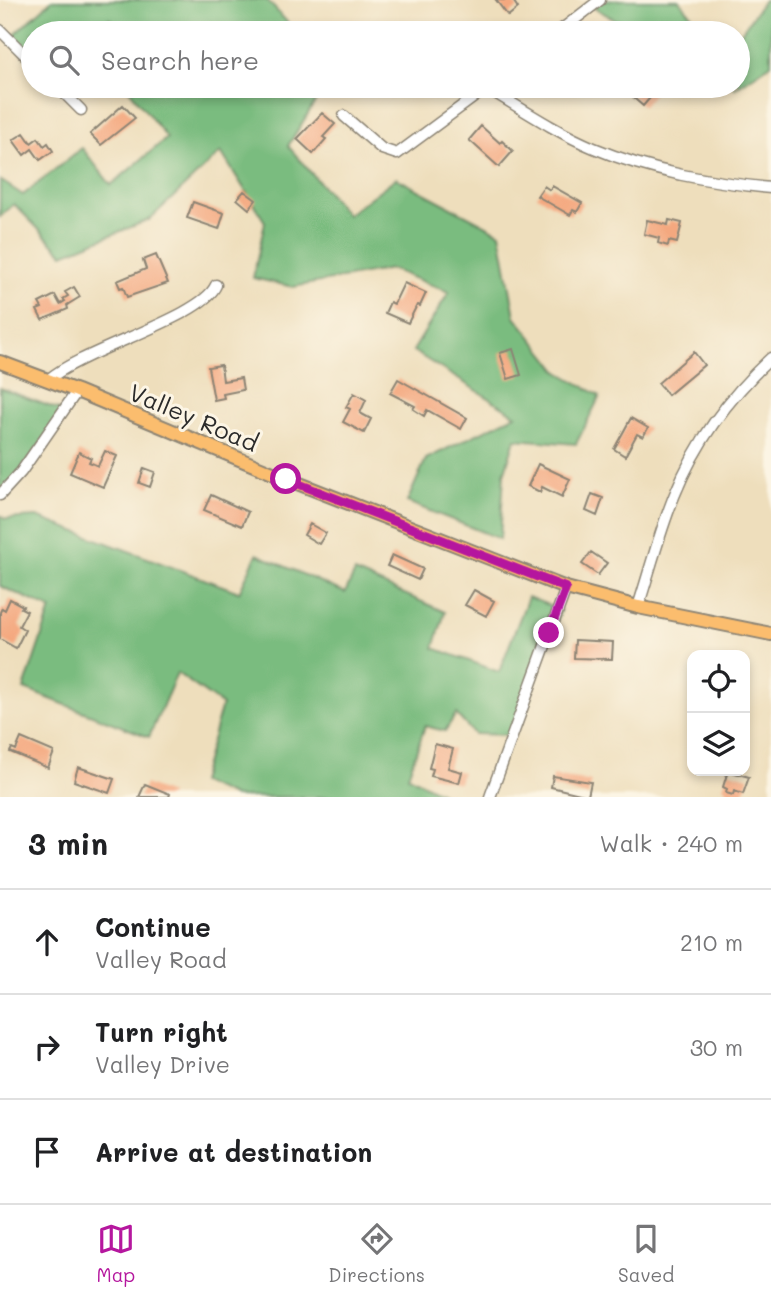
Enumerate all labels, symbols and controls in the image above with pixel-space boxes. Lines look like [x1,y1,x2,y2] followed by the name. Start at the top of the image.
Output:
[21,21,750,98] search box
[45,41,83,79] icon: search
[101,43,259,77] text: Search here
[125,376,263,458] street label: Valley Road
[270,463,301,494] route start
[533,617,564,648] route end
[687,650,750,776] map controls
[687,650,750,713] button: locate
[687,713,750,776] button: layers
[28,823,108,863] text: 3 min
[600,828,743,858] text: Walk · 240 m
[95,910,211,944] text: Continue
[28,923,66,961] icon: ahead
[680,927,743,957] text: 210 m
[95,944,227,974] text: Valley Road
[95,1015,228,1049] text: Turn right
[28,1028,66,1066] icon: right
[690,1032,743,1062] text: 30 m
[95,1049,230,1079] text: Valley Drive
[28,1133,66,1171] icon: arrive
[95,1135,372,1169] text: Arrive at destination
[97,1220,135,1287] tab: Map
[328,1220,425,1287] tab: Directions
[618,1220,674,1287] tab: Saved

